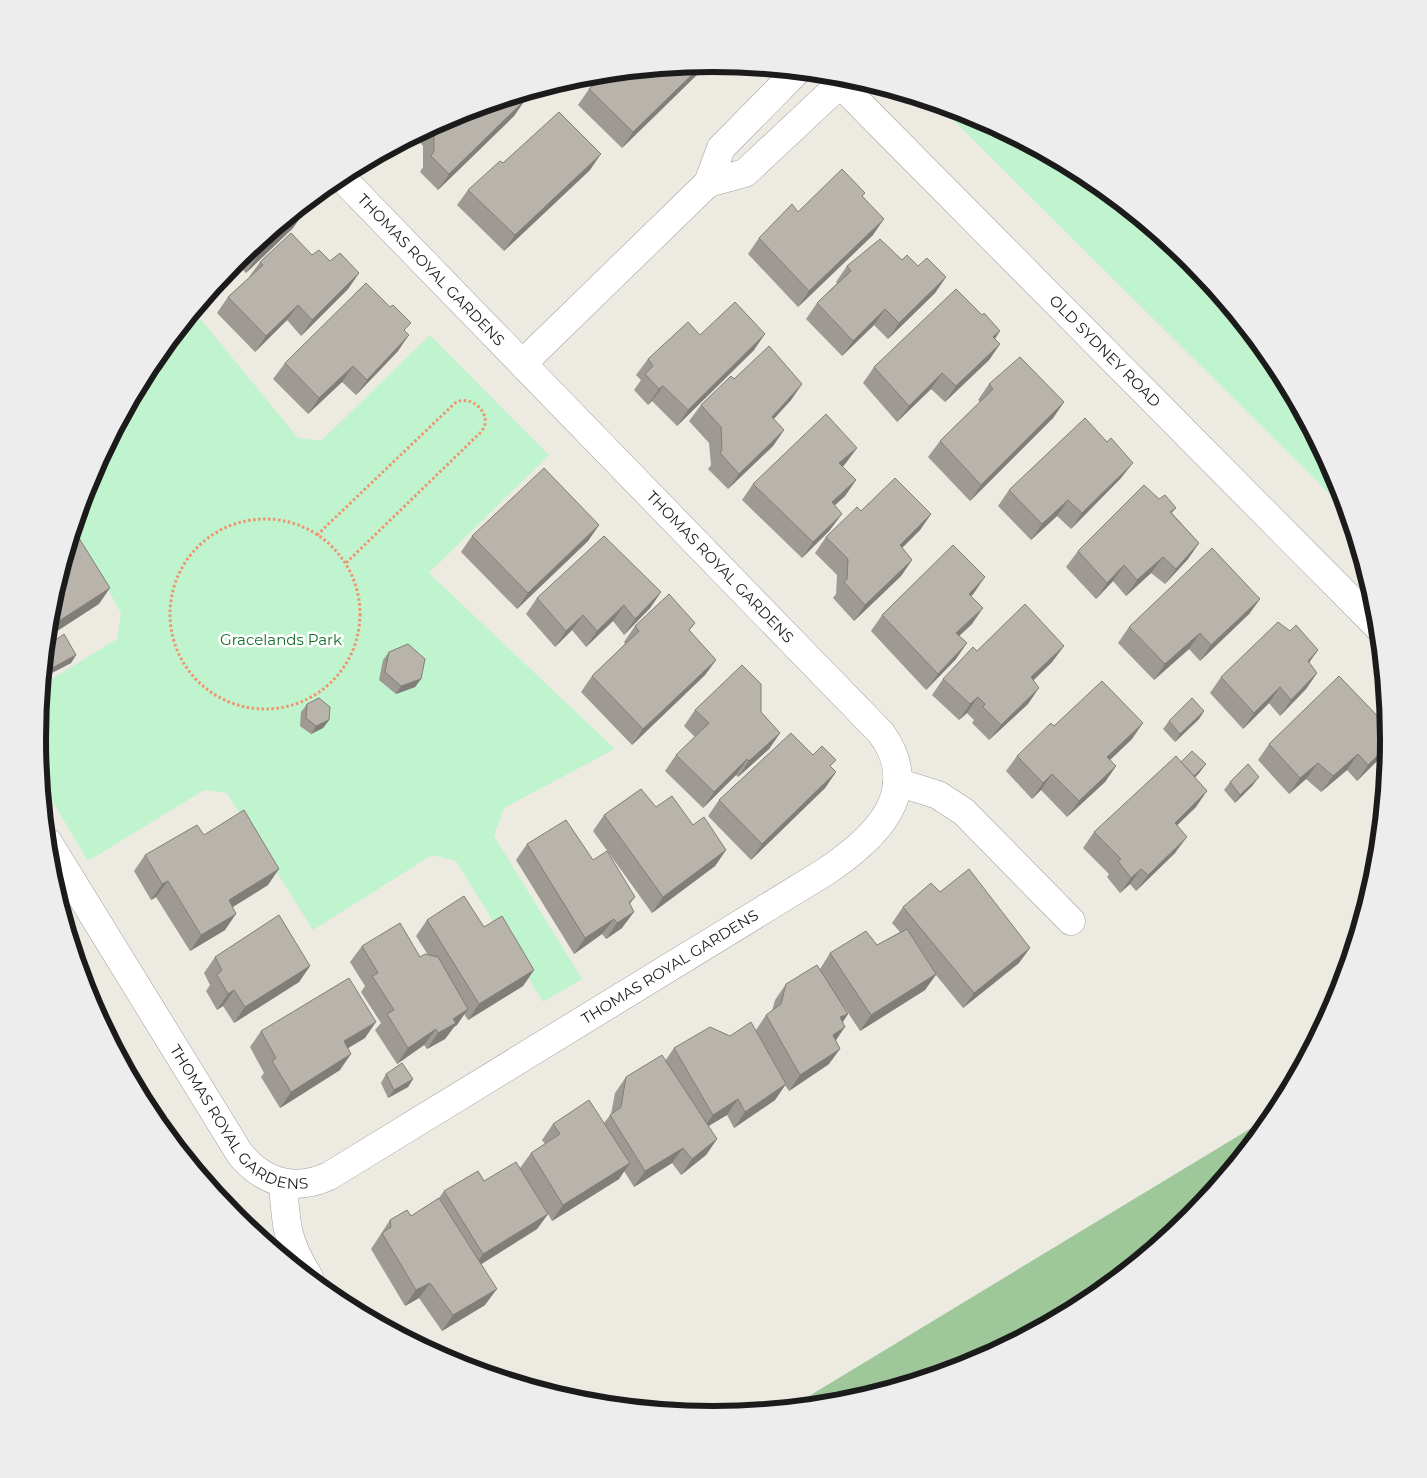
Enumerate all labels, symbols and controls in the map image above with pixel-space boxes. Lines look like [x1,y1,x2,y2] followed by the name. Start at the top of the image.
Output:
[354,190,509,350] street label: THOMAS ROYAL GARDENS
[1045,291,1165,411] street label: OLD SYDNEY ROAD
[643,487,798,647] street label: THOMAS ROYAL GARDENS
[220,630,342,649] park label: Gracelands Park
[578,905,762,1028] street label: THOMAS ROYAL GARDENS
[166,1041,309,1193] street label: THOMAS ROYAL GARDENS

